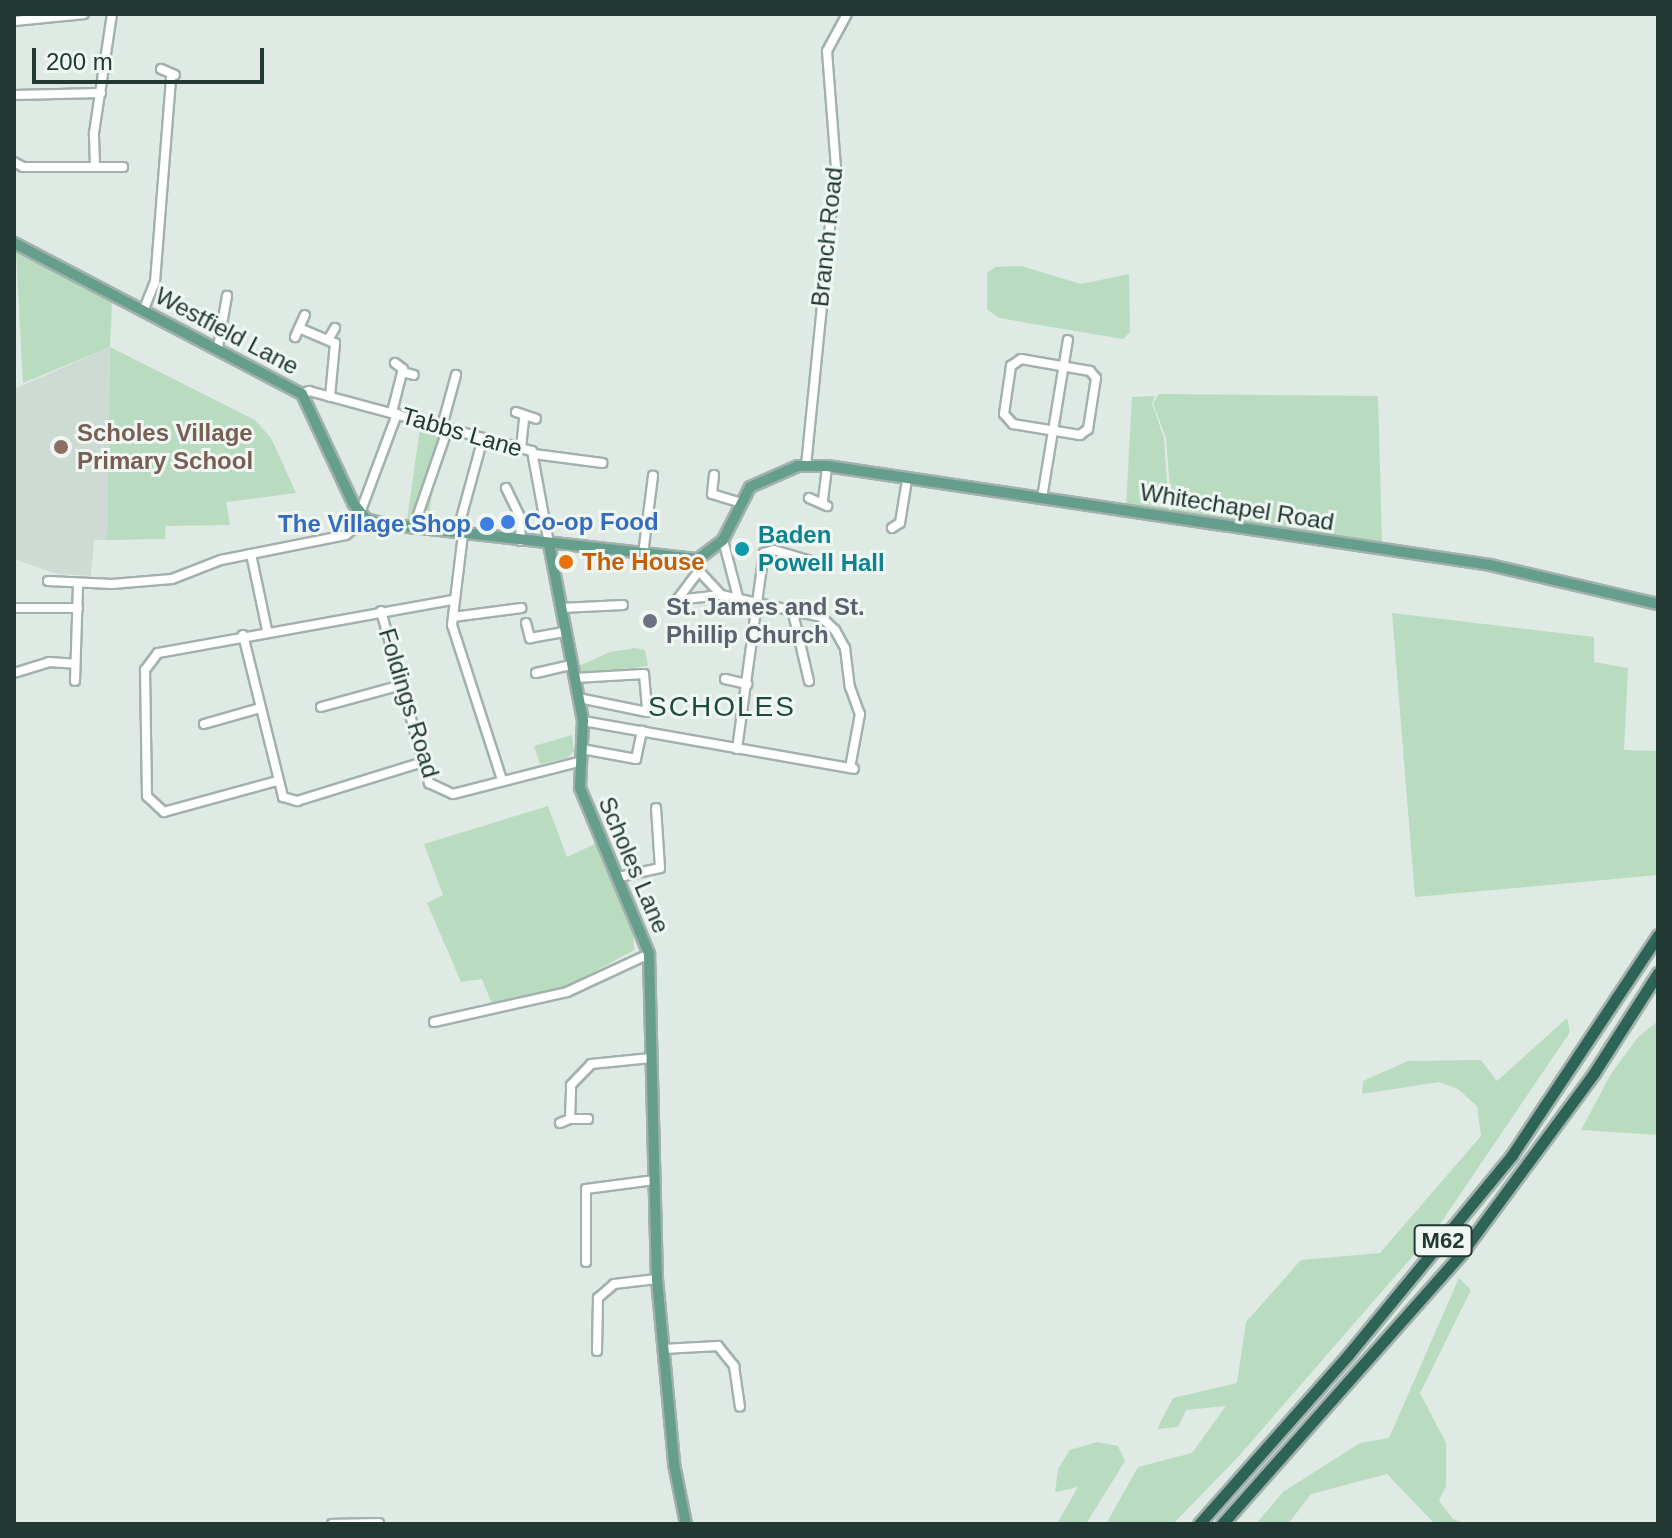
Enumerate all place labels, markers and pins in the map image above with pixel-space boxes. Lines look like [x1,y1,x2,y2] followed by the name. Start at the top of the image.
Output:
[77,419,253,475] place label: Scholes Village Primary School
[52,438,70,456] marker: Scholes Village Primary School
[524,508,659,536] place label: Co-op Food
[278,510,471,538] place label: The Village Shop
[499,513,517,531] marker: Co-op Food
[478,515,496,533] marker: The Village Shop
[758,521,885,577] place label: Baden Powell Hall
[733,540,751,558] marker: Baden Powell Hall
[582,548,705,576] place label: The House
[557,553,575,571] marker: The House
[666,593,865,649] place label: St. James and St. Phillip Church
[641,612,659,630] marker: St. James and St. Phillip Church

